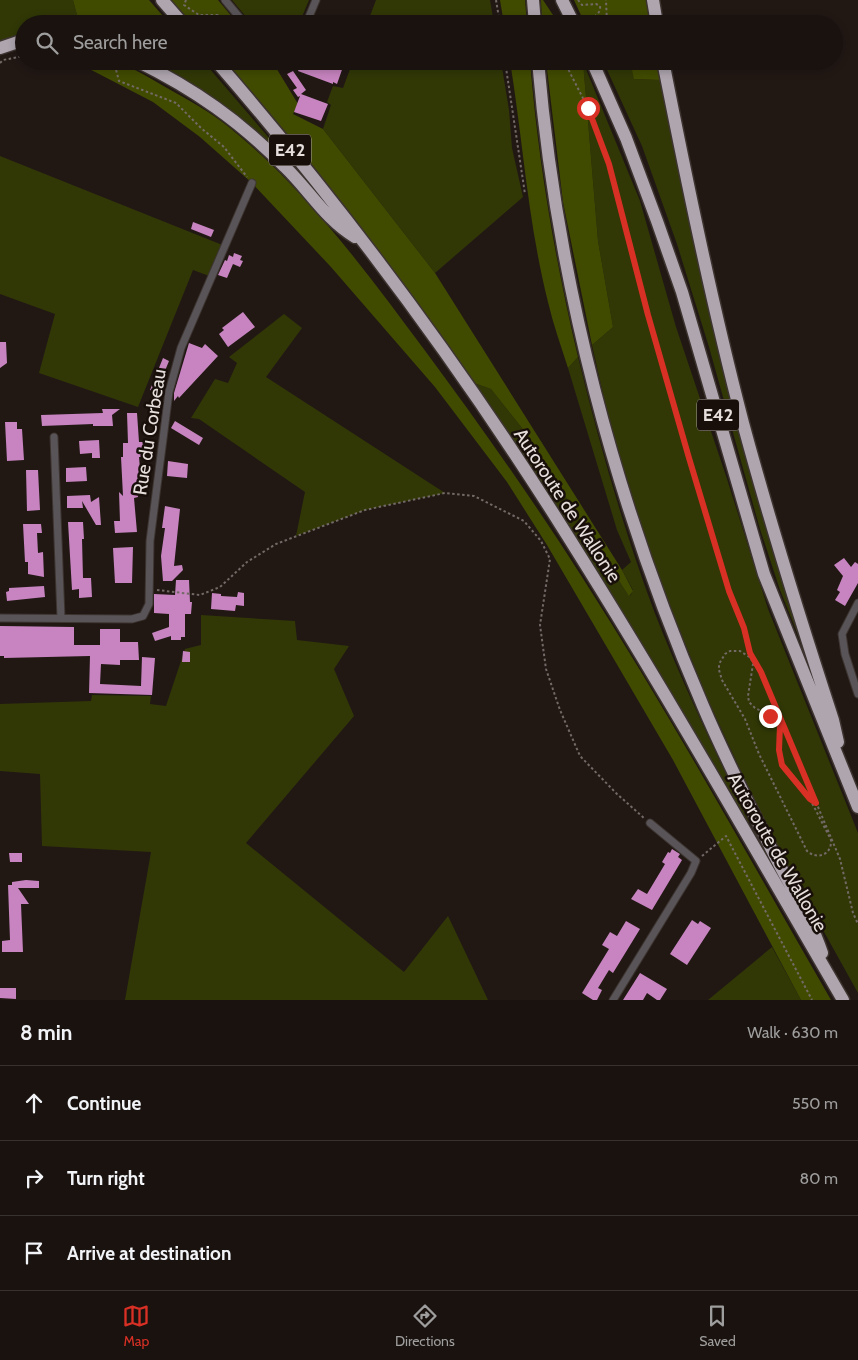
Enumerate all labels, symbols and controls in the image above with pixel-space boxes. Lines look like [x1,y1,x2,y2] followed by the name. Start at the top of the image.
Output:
[15,15,843,70] search box
[33,29,61,57] icon: search
[73,31,167,54] text: Search here
[577,97,600,120] route start
[269,134,311,166] road number: E42
[128,367,171,497] street label: Rue du Corbeau
[697,400,739,430] road number: E42
[509,424,626,587] street label: Autoroute de Wallonie
[759,705,782,728] route end
[723,769,832,936] street label: Autoroute de Wallonie
[20,1020,72,1045] text: 8 min
[747,1023,838,1042] text: Walk · 630 m
[20,1089,48,1117] icon: ahead
[67,1092,141,1115] text: Continue
[792,1094,838,1113] text: 550 m
[20,1164,48,1192] icon: right
[67,1167,145,1190] text: Turn right
[800,1169,838,1188] text: 80 m
[20,1239,48,1267] icon: arrive
[67,1242,231,1265] text: Arrive at destination
[122,1302,150,1350] tab: Map
[395,1302,455,1350] tab: Directions
[699,1302,736,1350] tab: Saved

